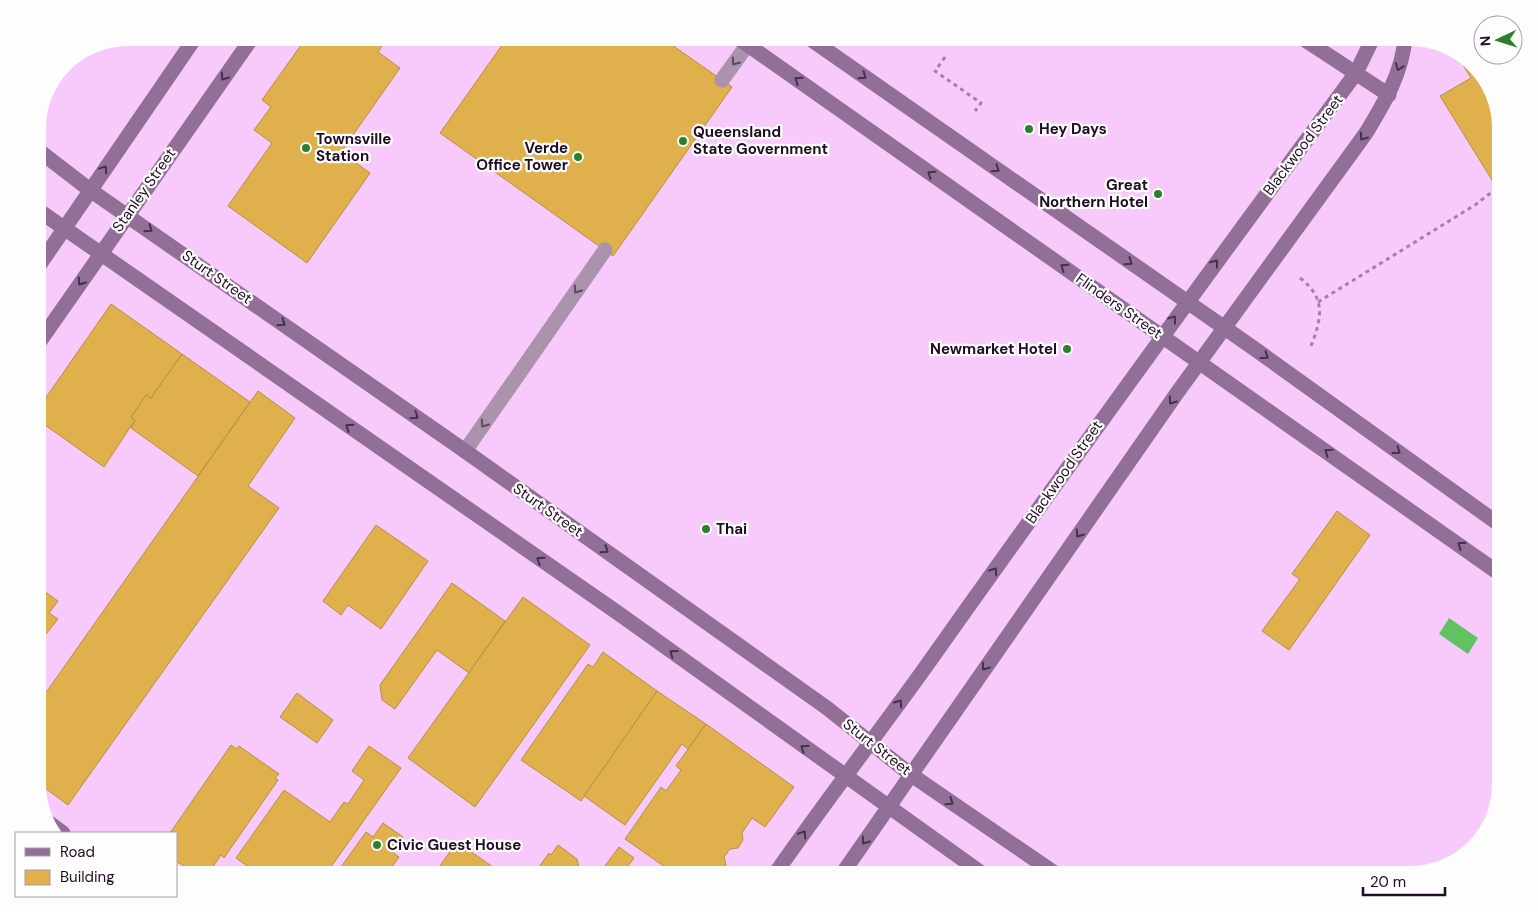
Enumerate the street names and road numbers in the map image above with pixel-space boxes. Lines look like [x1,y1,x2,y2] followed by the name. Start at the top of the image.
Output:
[1258,90,1348,200] street label: Blackwood Street
[108,144,180,236] street label: Stanley Street
[178,246,256,309] street label: Sturt Street
[1072,269,1166,343] street label: Flinders Street
[1021,416,1107,528] street label: Blackwood Street
[509,479,587,542] street label: Sturt Street
[839,714,915,780] street label: Sturt Street

